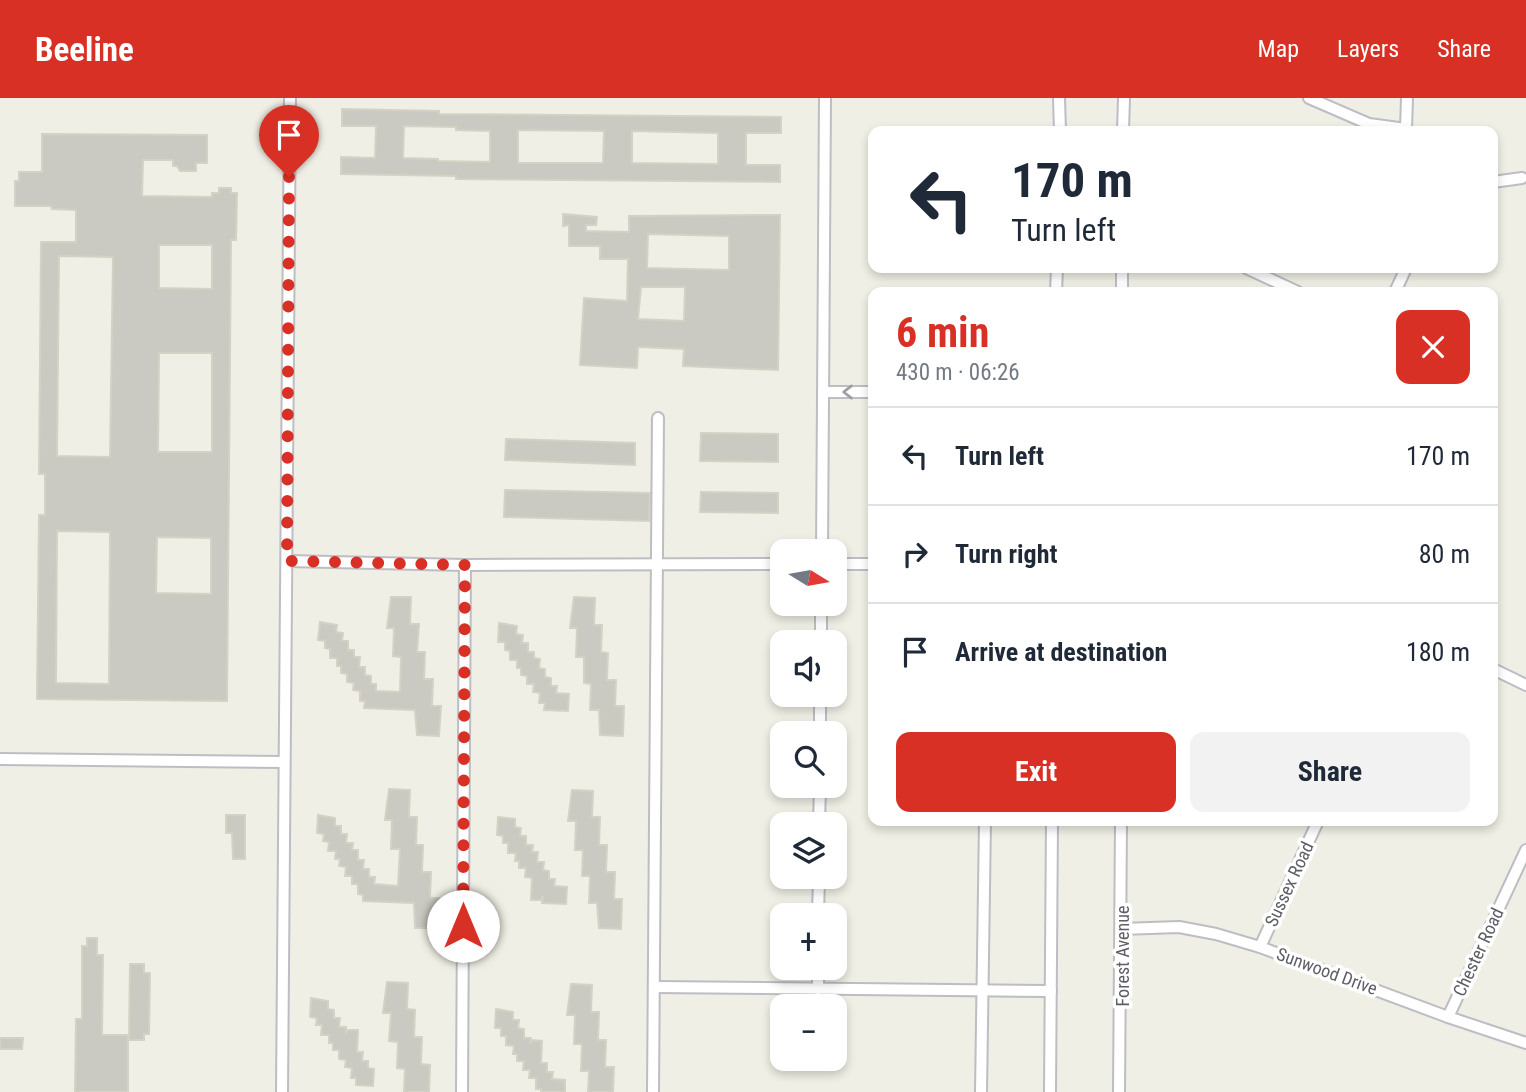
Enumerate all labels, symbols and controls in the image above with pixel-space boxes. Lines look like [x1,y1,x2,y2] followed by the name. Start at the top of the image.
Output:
[35,30,134,69] text: Beeline
[1258,35,1299,63] text: Map
[1337,35,1399,63] text: Layers
[1437,35,1491,63] text: Share
[259,105,319,177] pin
[270,116,308,154] icon: arrive
[1011,152,1133,209] text: 170 m
[896,154,987,245] icon: left
[1011,211,1116,249] text: Turn left
[896,308,989,357] text: 6 min
[1396,310,1470,384] button: close
[896,359,1020,386] text: 430 m · 06:26
[842,384,853,400] one-way arrow
[896,437,934,475] icon: left
[955,441,1044,471] text: Turn left
[1406,441,1470,471] text: 170 m
[896,535,934,573] icon: right
[770,539,847,616] north arrow
[770,539,847,1071] map controls
[955,539,1057,569] text: Turn right
[1419,539,1470,569] text: 80 m
[770,630,847,707] button: sound
[896,633,934,671] icon: arrive
[955,637,1167,667] text: Arrive at destination
[1406,637,1470,667] text: 180 m
[770,721,847,798] button: search
[896,732,1176,812] button: Exit
[1190,732,1470,812] button: Share
[770,812,847,889] button: layers
[1260,838,1318,930] street label: Sussex Road
[426,889,500,963] position arrow
[770,903,847,980] button: +
[1448,904,1508,1000] street label: Chester Road
[1112,906,1133,1006] street label: Forest Avenue
[1274,943,1380,999] street label: Sunwood Drive
[770,994,847,1071] button: −

